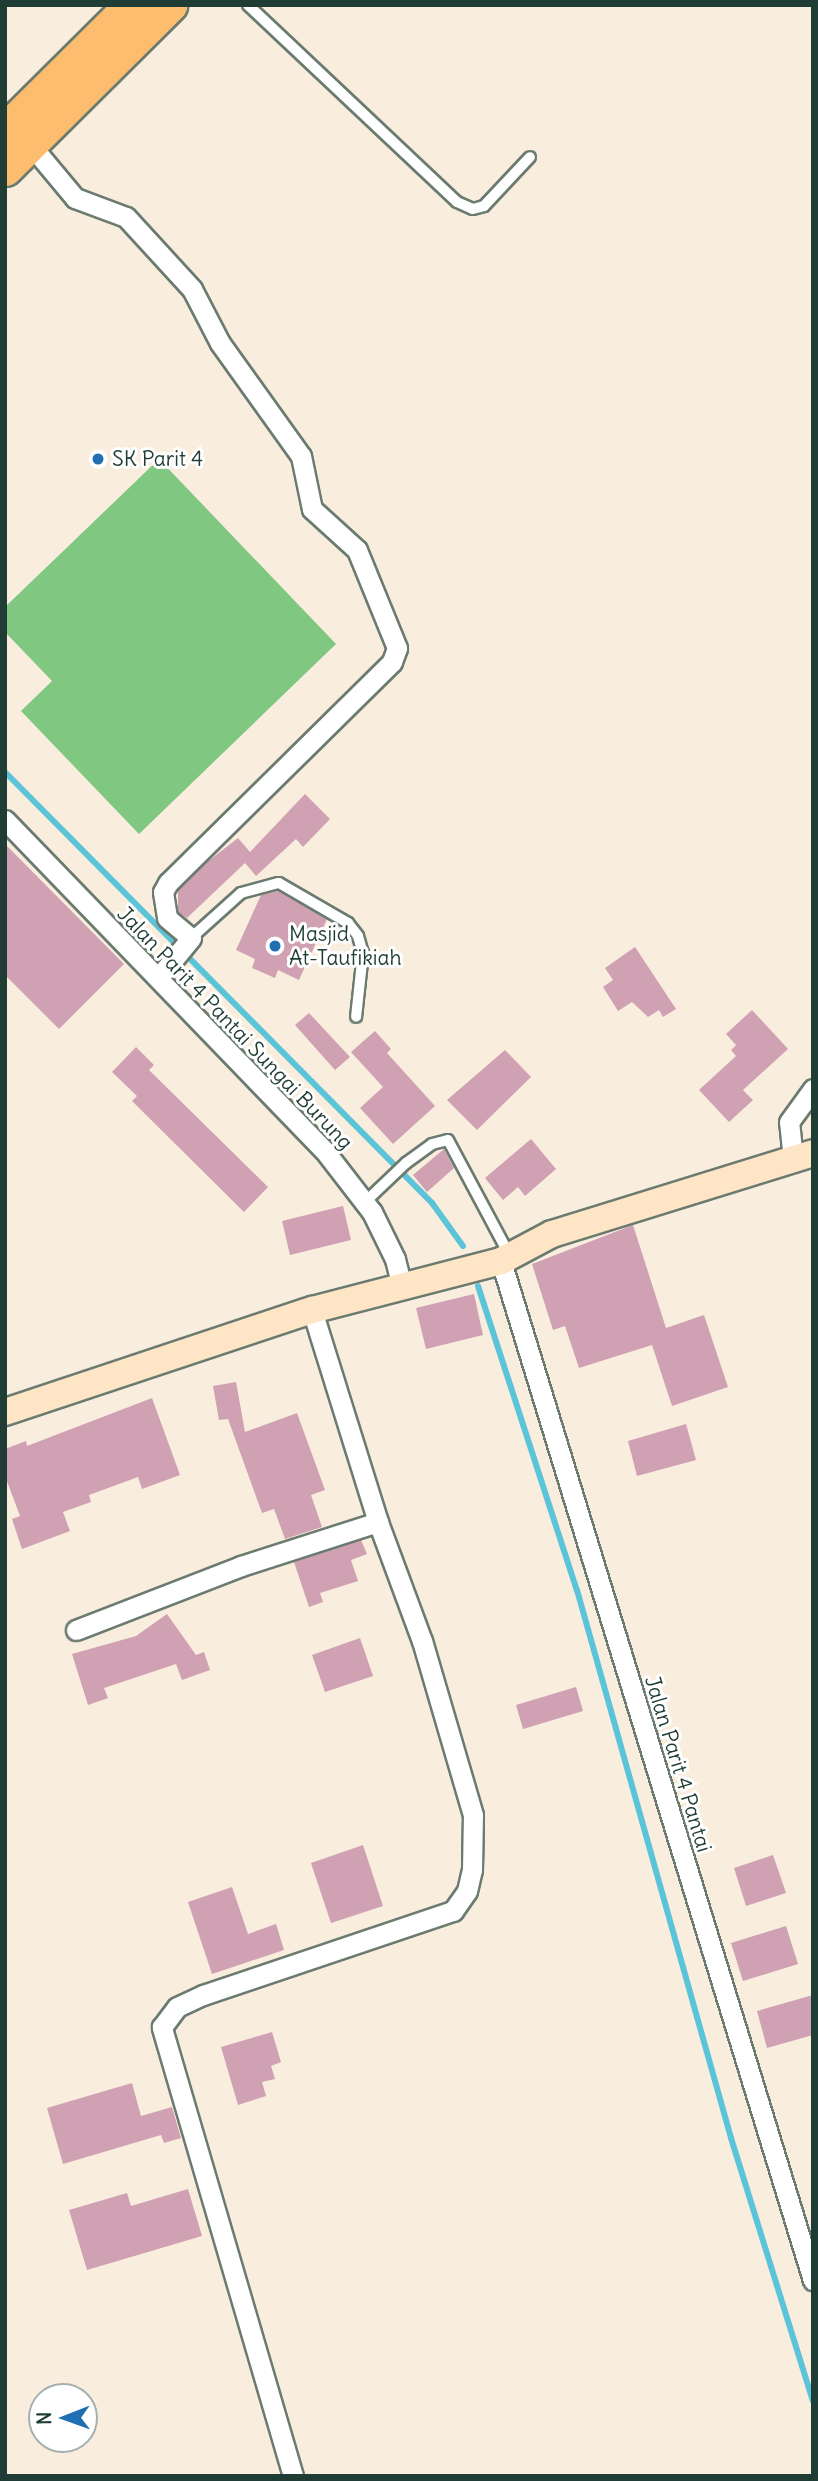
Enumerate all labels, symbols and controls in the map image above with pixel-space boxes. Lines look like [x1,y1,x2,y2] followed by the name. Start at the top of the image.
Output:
[112,446,203,472] place label: SK Parit 4
[90,451,106,467] marker: SK Parit 4
[112,901,358,1155] street label: Jalan Parit 4 Pantai Sungai Burung
[289,921,402,971] place label: Masjid At-Taufikiah
[267,938,283,954] marker: Masjid At-Taufikiah
[639,1673,717,1855] street label: Jalan Parit 4 Pantai
[28,2383,98,2453] north arrow
[32,2412,56,2425] text: N

